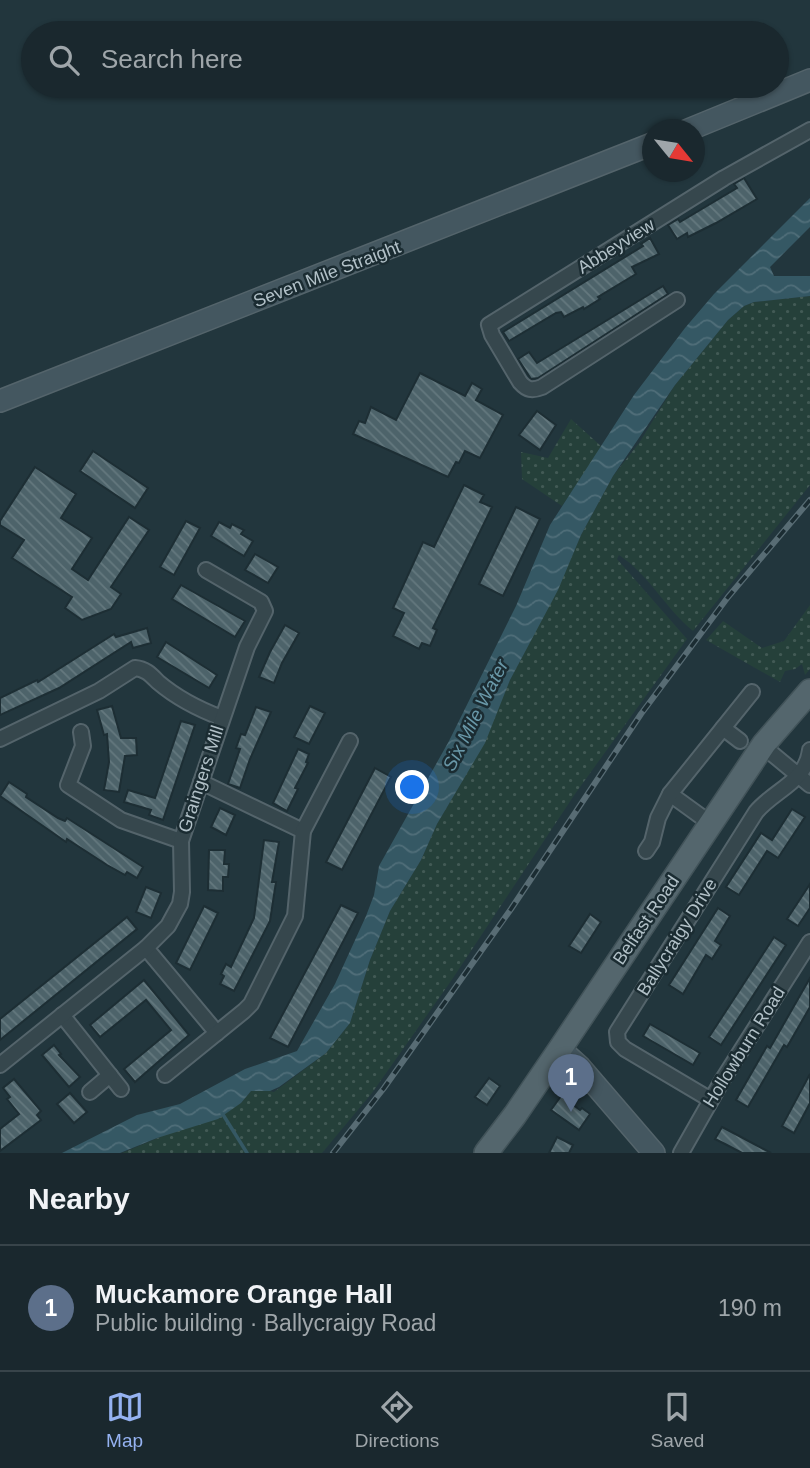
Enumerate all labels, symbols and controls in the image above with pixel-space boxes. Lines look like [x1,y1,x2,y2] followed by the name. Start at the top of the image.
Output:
[21,21,789,98] search box
[45,41,83,79] icon: search
[101,44,243,74] text: Search here
[642,119,705,182] north arrow
[574,214,659,278] street label: Abbeyview
[251,237,403,311] street label: Seven Mile Straight
[438,655,513,774] water label: Six Mile Water
[174,723,228,835] street label: Graingers Mill
[395,770,429,804] your location
[609,872,683,968] street label: Belfast Road
[633,875,721,999] street label: Ballycraigy Drive
[699,983,789,1111] street label: Hollowburn Road
[548,1054,594,1112] pin: 1
[28,1182,130,1215] text: Nearby
[95,1279,393,1309] text: Muckamore Orange Hall
[45,1295,57,1321] text: 1
[718,1295,782,1321] text: 190 m
[95,1310,436,1336] text: Public building · Ballycraigy Road
[106,1388,144,1452] tab: Map
[355,1388,439,1452] tab: Directions
[650,1388,704,1452] tab: Saved

